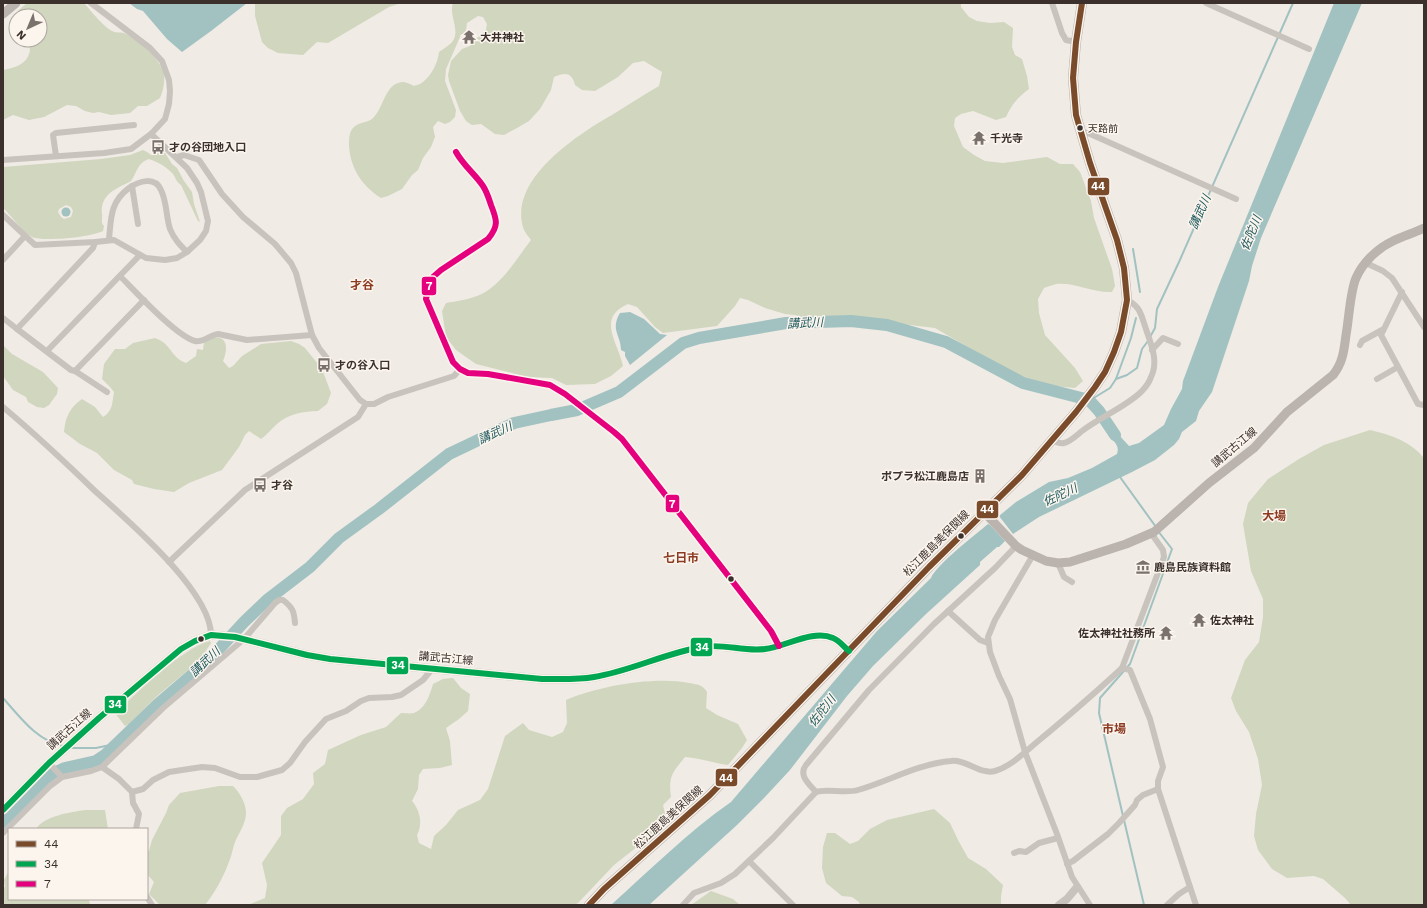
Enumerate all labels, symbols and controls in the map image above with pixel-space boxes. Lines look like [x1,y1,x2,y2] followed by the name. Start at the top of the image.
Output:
[8,8,48,48] north arrow
[14,27,29,42] text: N
[461,29,477,45] temple icon: 大井神社
[480,31,524,44] place label: 大井神社
[1075,123,1085,133] marker: 天路前
[1088,123,1118,134] place label: 天路前
[971,130,987,146] temple icon: 千光寺
[990,132,1023,145] place label: 千光寺
[150,139,166,155] bus stop icon: 才の谷団地入口
[169,141,246,154] place label: 才の谷団地入口
[1087,177,1110,196] line badge: 44
[1091,180,1105,193] text: 44
[1186,191,1215,231] water label: 講武川
[1238,212,1265,252] water label: 佐陀川
[421,276,437,296] line badge: 7
[350,278,374,292] district label: 才谷
[426,280,433,293] text: 7
[787,315,825,331] water label: 講武川
[316,357,332,373] bus stop icon: 才の谷入口
[335,359,390,372] place label: 才の谷入口
[476,418,516,447] water label: 講武川
[1209,425,1260,470] street label: 講武古江線
[972,468,988,484] building icon: ポプラ松江鹿島店
[881,470,969,483] place label: ポプラ松江鹿島店
[252,477,268,493] bus stop icon: 才谷
[271,479,293,492] place label: 才谷
[1041,480,1081,509] water label: 佐陀川
[665,494,680,513] line badge: 7
[669,498,676,511] text: 7
[976,500,999,519] line badge: 44
[980,503,994,516] text: 44
[901,508,972,579] street label: 松江鹿島美保関線
[1262,509,1286,523] district label: 大場
[956,531,966,541] unlabelled marker
[663,551,699,565] district label: 七日市
[1135,559,1151,575] museum icon: 鹿島民族資料館
[1154,561,1231,574] place label: 鹿島民族資料館
[726,574,736,584] unlabelled marker
[1191,612,1207,628] temple icon: 佐太神社
[1210,614,1254,627] place label: 佐太神社
[1158,625,1174,641] temple icon: 佐太神社社務所
[1078,627,1155,640] place label: 佐太神社社務所
[196,634,206,644] unlabelled marker
[690,637,713,657] line badge: 34
[695,641,709,654] text: 34
[187,643,224,679] water label: 講武川
[418,650,474,667] street label: 講武古江線
[386,656,409,675] line badge: 34
[391,659,405,672] text: 34
[805,691,840,729] water label: 佐陀川
[104,695,127,714] line badge: 34
[108,698,122,711] text: 34
[45,706,94,753] street label: 講武古江線
[1102,722,1126,736] district label: 市場
[715,768,738,787] line badge: 44
[719,772,733,785] text: 44
[631,783,705,852] street label: 松江鹿島美保関線
[8,828,148,900] legend
[44,837,59,851] text: 44
[44,857,58,871] text: 34
[44,877,51,891] text: 7

